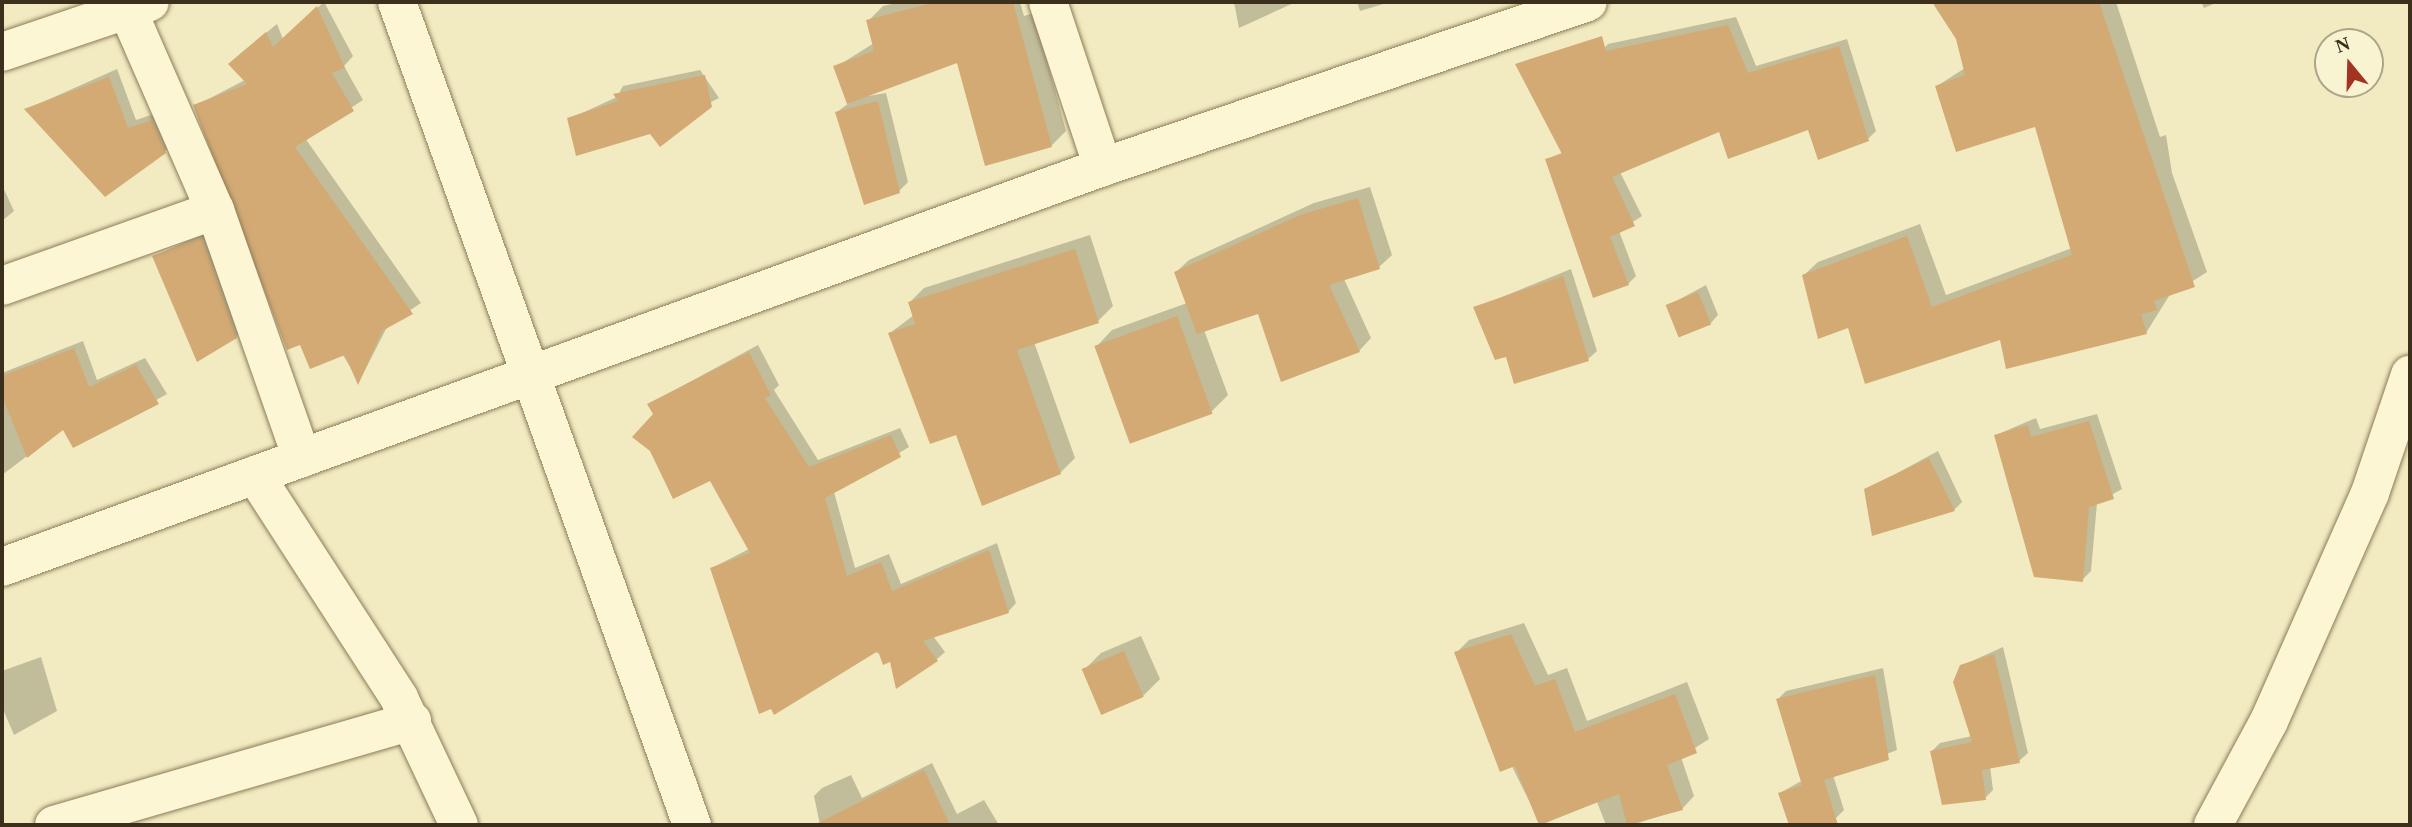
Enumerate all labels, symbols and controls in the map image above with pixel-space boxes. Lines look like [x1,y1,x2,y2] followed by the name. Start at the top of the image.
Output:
[2314,28,2384,98] north arrow
[2333,32,2353,57] text: N

